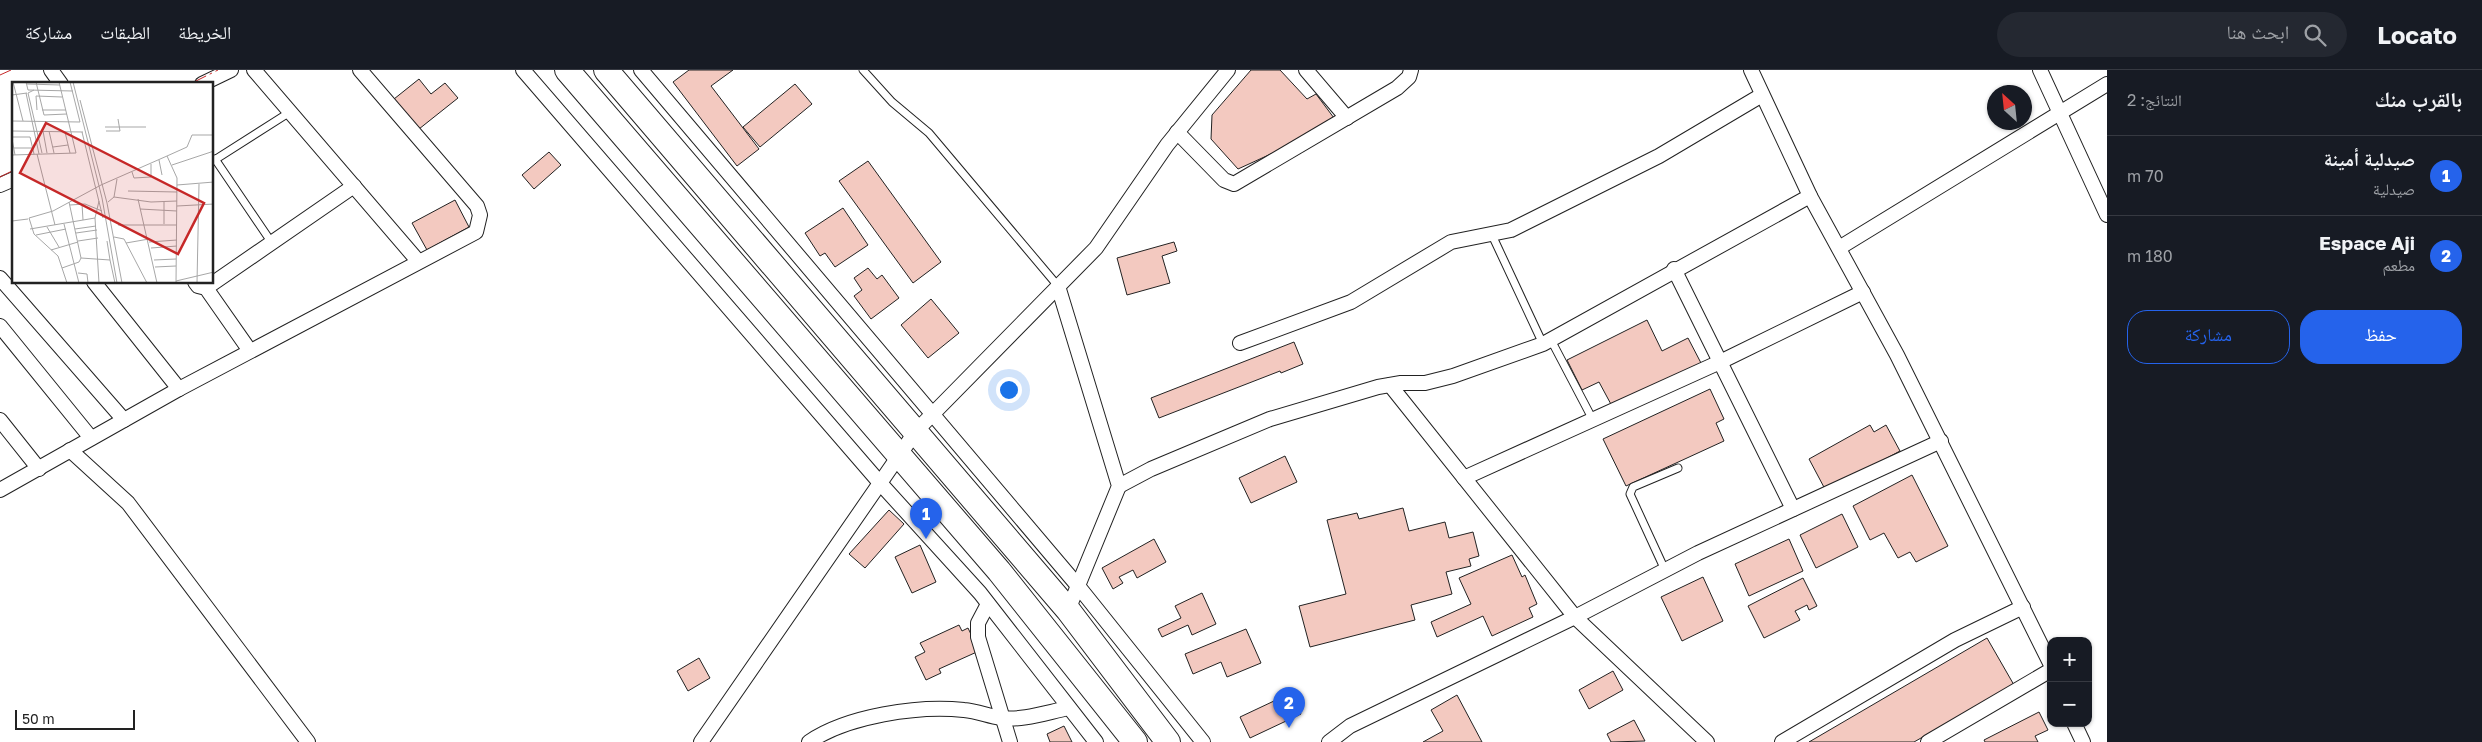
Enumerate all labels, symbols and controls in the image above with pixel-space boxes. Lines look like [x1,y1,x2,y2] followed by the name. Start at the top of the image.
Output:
[1997,12,2347,57] search box
[2227,20,2289,43] text: ابحث هنا
[2377,20,2457,49] text: Locato
[25,21,72,43] text: مشاركة
[100,21,150,43] text: الطبقات
[178,21,231,43] text: الخريطة
[2301,21,2329,49] icon: search
[12,82,214,284] inset map
[1987,85,2032,130] north arrow
[2375,86,2462,112] text: بالقرب منك
[2127,90,2182,110] text: النتائج: 2
[2324,147,2415,170] text: صيدلية أمينة
[2127,166,2164,186] text: 70 m
[2442,166,2450,186] text: 1
[2373,179,2415,199] text: صيدلية
[2319,231,2415,254] text: Espace Aji
[2127,246,2173,266] text: 180 m
[2441,246,2451,266] text: 2
[2383,255,2415,275] text: مطعم
[2127,310,2290,364] button: مشاركة
[2300,310,2462,364] button: حفظ
[996,377,1022,403] your location
[910,498,942,539] pin: 1
[2047,637,2092,727] map controls
[2047,637,2092,682] button: +
[2047,682,2092,727] button: −
[1273,687,1305,728] pin: 2
[15,707,135,730] scale bar
[22,710,55,727] text: 50 m

